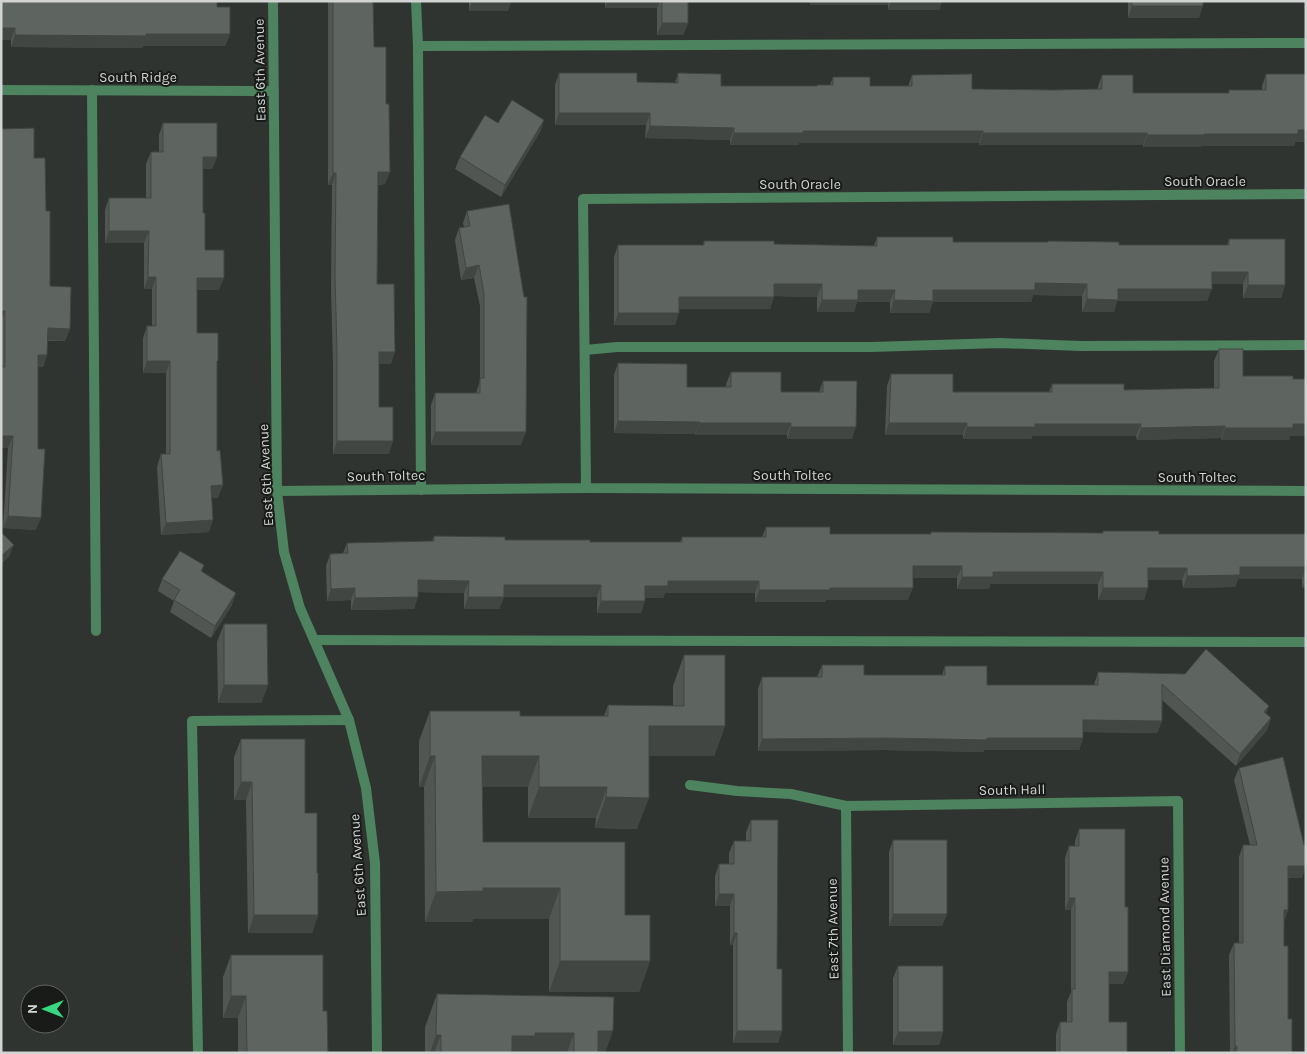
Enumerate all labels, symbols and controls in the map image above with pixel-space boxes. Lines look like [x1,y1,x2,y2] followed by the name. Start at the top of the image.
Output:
[251,19,269,121] street label: East 6th Avenue
[99,69,177,86] street label: South Ridge
[1164,173,1246,190] street label: South Oracle
[759,176,841,193] street label: South Oracle
[255,423,277,527] street label: East 6th Avenue
[346,467,426,485] street label: South Toltec
[753,467,831,484] street label: South Toltec
[1158,469,1236,486] street label: South Toltec
[979,781,1045,799] street label: South Hall
[346,813,370,917] street label: East 6th Avenue
[1155,857,1175,997] street label: East Diamond Avenue
[824,878,842,980] street label: East 7th Avenue
[20,984,70,1034] north arrow
[24,1004,41,1014] text: N

